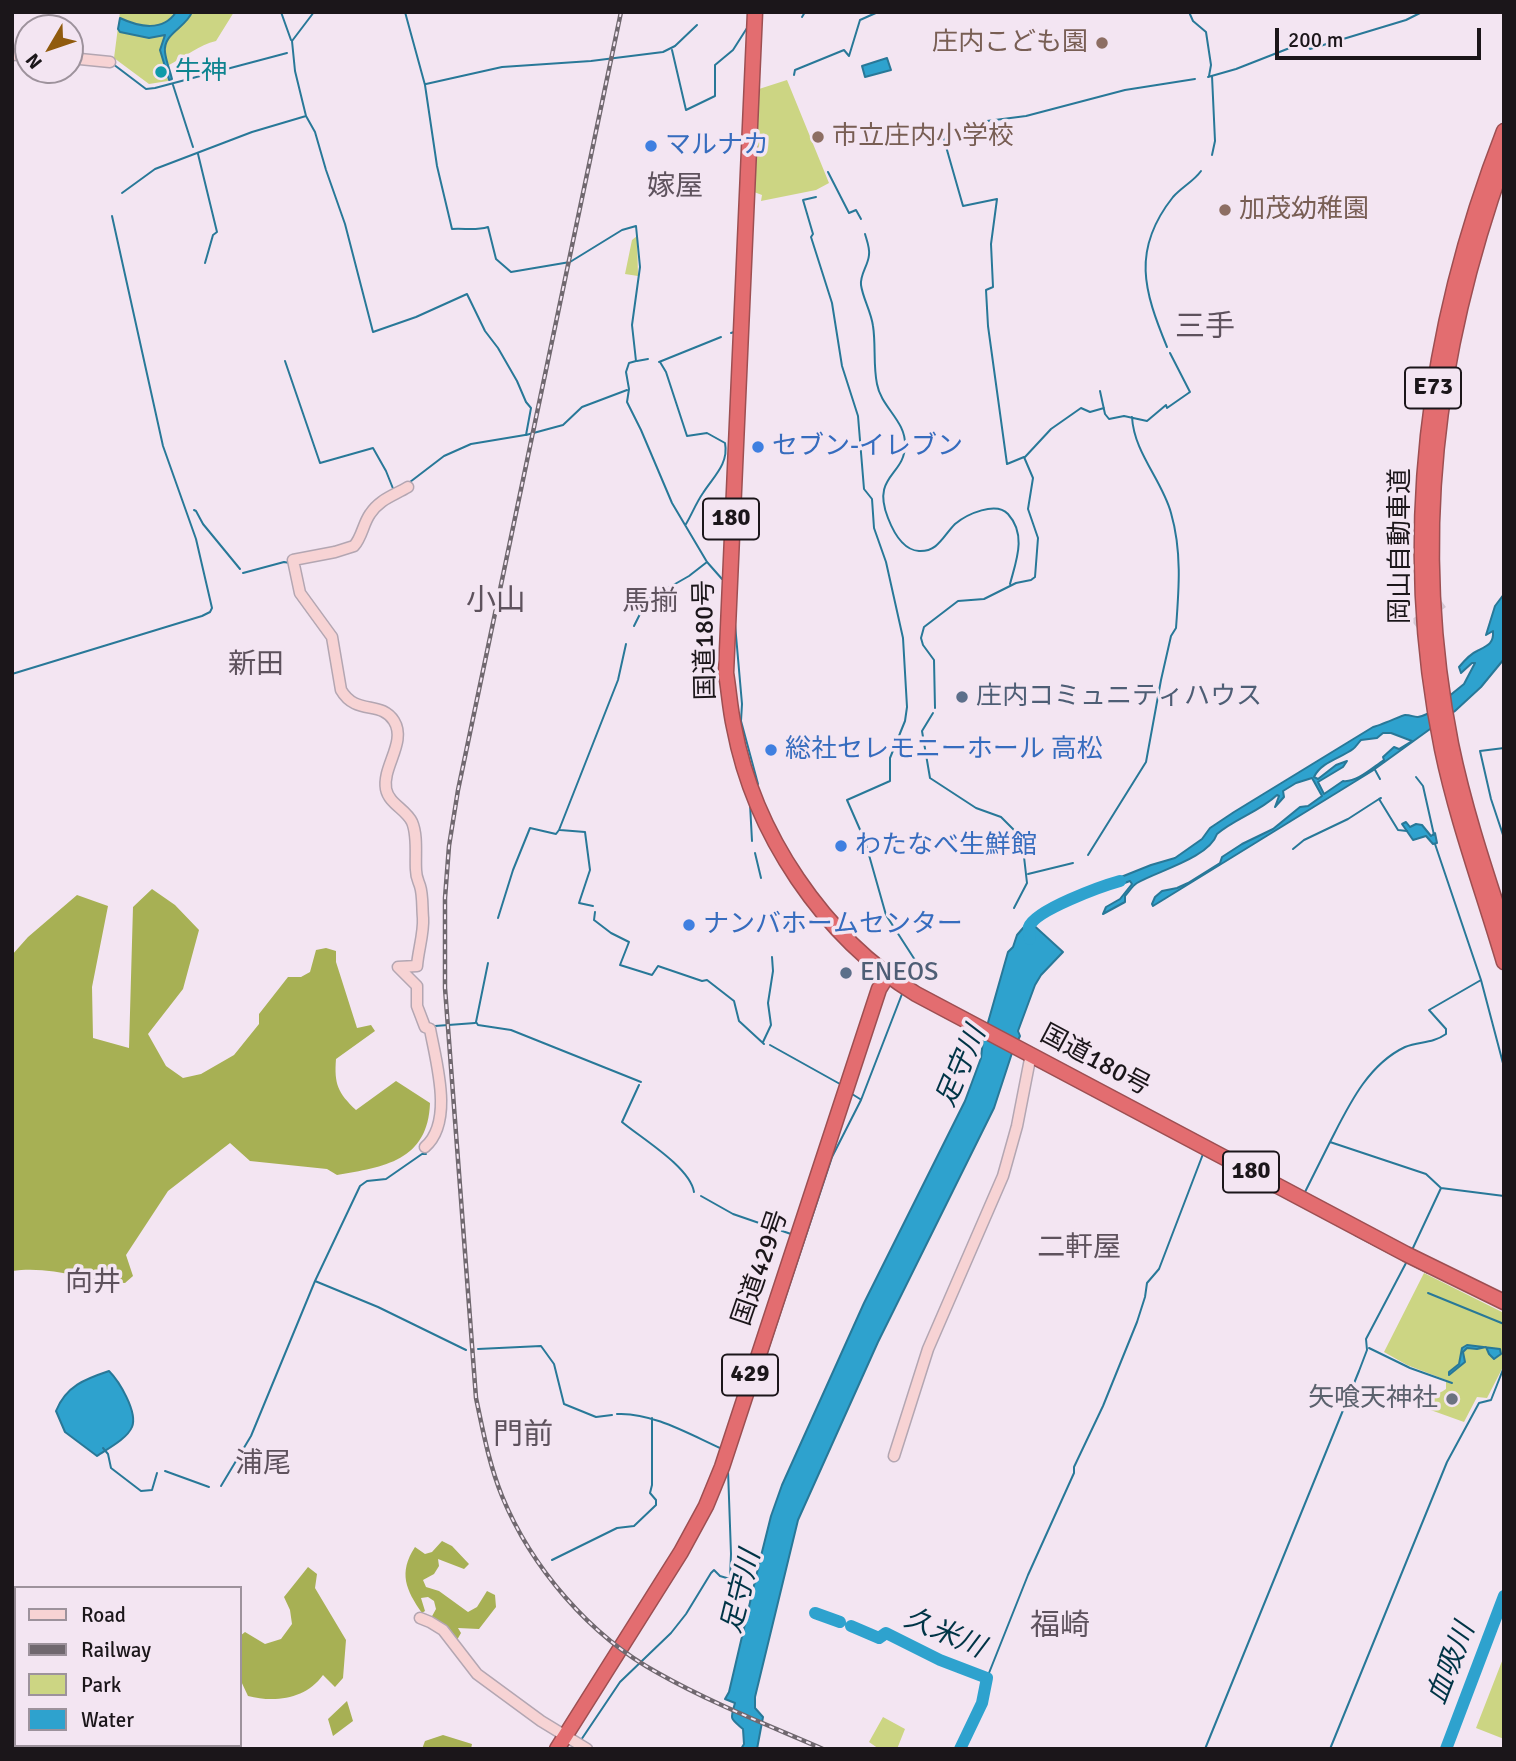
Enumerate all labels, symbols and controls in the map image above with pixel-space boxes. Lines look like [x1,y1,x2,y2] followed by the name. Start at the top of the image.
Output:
[14,14,84,84] north arrow
[1278,14,1484,58] scale bar
[932,27,1088,59] place label: 庄内こども園
[1288,27,1343,53] text: 200 m
[1094,35,1110,51] marker: 庄内こども園
[21,48,48,74] text: N
[175,56,227,88] place label: 牛神
[153,64,169,80] marker: 牛神
[832,121,1014,153] place label: 市立庄内小学校
[810,129,826,145] marker: 市立庄内小学校
[665,130,769,162] place label: マルナカ
[643,138,659,154] marker: マルナカ
[647,171,703,205] district label: 嫁屋
[1239,194,1369,226] place label: 加茂幼稚園
[1217,202,1233,218] marker: 加茂幼稚園
[1175,310,1235,346] district label: 三手
[1405,368,1461,408] road number: E73
[772,431,963,463] place label: セブン-イレブン
[750,439,766,455] marker: セブン-イレブン
[1385,468,1417,624] street label: 岡山自動車道
[703,498,759,540] road number: 180
[689,580,723,700] street label: 国道180号
[466,584,526,620] district label: 小山
[622,586,678,620] district label: 馬揃
[228,649,284,683] district label: 新田
[976,681,1262,713] place label: 庄内コミュニティハウス
[954,689,970,705] marker: 庄内コミュニティハウス
[785,734,1103,766] place label: 総社セレモニーホール 高松
[763,742,779,758] marker: 総社セレモニーホール 高松
[855,830,1037,862] place label: わたなべ生鮮館
[833,838,849,854] marker: わたなべ生鮮館
[703,909,963,941] place label: ナンバホームセンター
[681,917,697,933] marker: ナンバホームセンター
[860,957,938,989] place label: ENEOS
[838,965,854,981] marker: ENEOS
[1035,1019,1155,1103] street label: 国道180号
[930,1022,994,1112] water label: 足守川
[1223,1152,1279,1192] road number: 180
[727,1206,795,1330] street label: 国道429号
[1037,1232,1121,1266] district label: 二軒屋
[65,1267,121,1301] district label: 向井
[722,1354,778,1395] road number: 429
[1308,1383,1438,1415] place label: 矢喰天神社
[1444,1391,1460,1407] marker: 矢喰天神社
[493,1418,553,1454] district label: 門前
[235,1448,291,1482] district label: 浦尾
[716,1547,768,1637] water label: 足守川
[14,1586,242,1747] legend
[81,1602,126,1628] text: Road
[899,1602,989,1666] water label: 久米川
[1030,1609,1090,1645] district label: 福崎
[1421,1619,1483,1709] water label: 血吸川
[81,1637,151,1663] text: Railway
[81,1672,121,1698] text: Park
[81,1707,134,1733] text: Water

